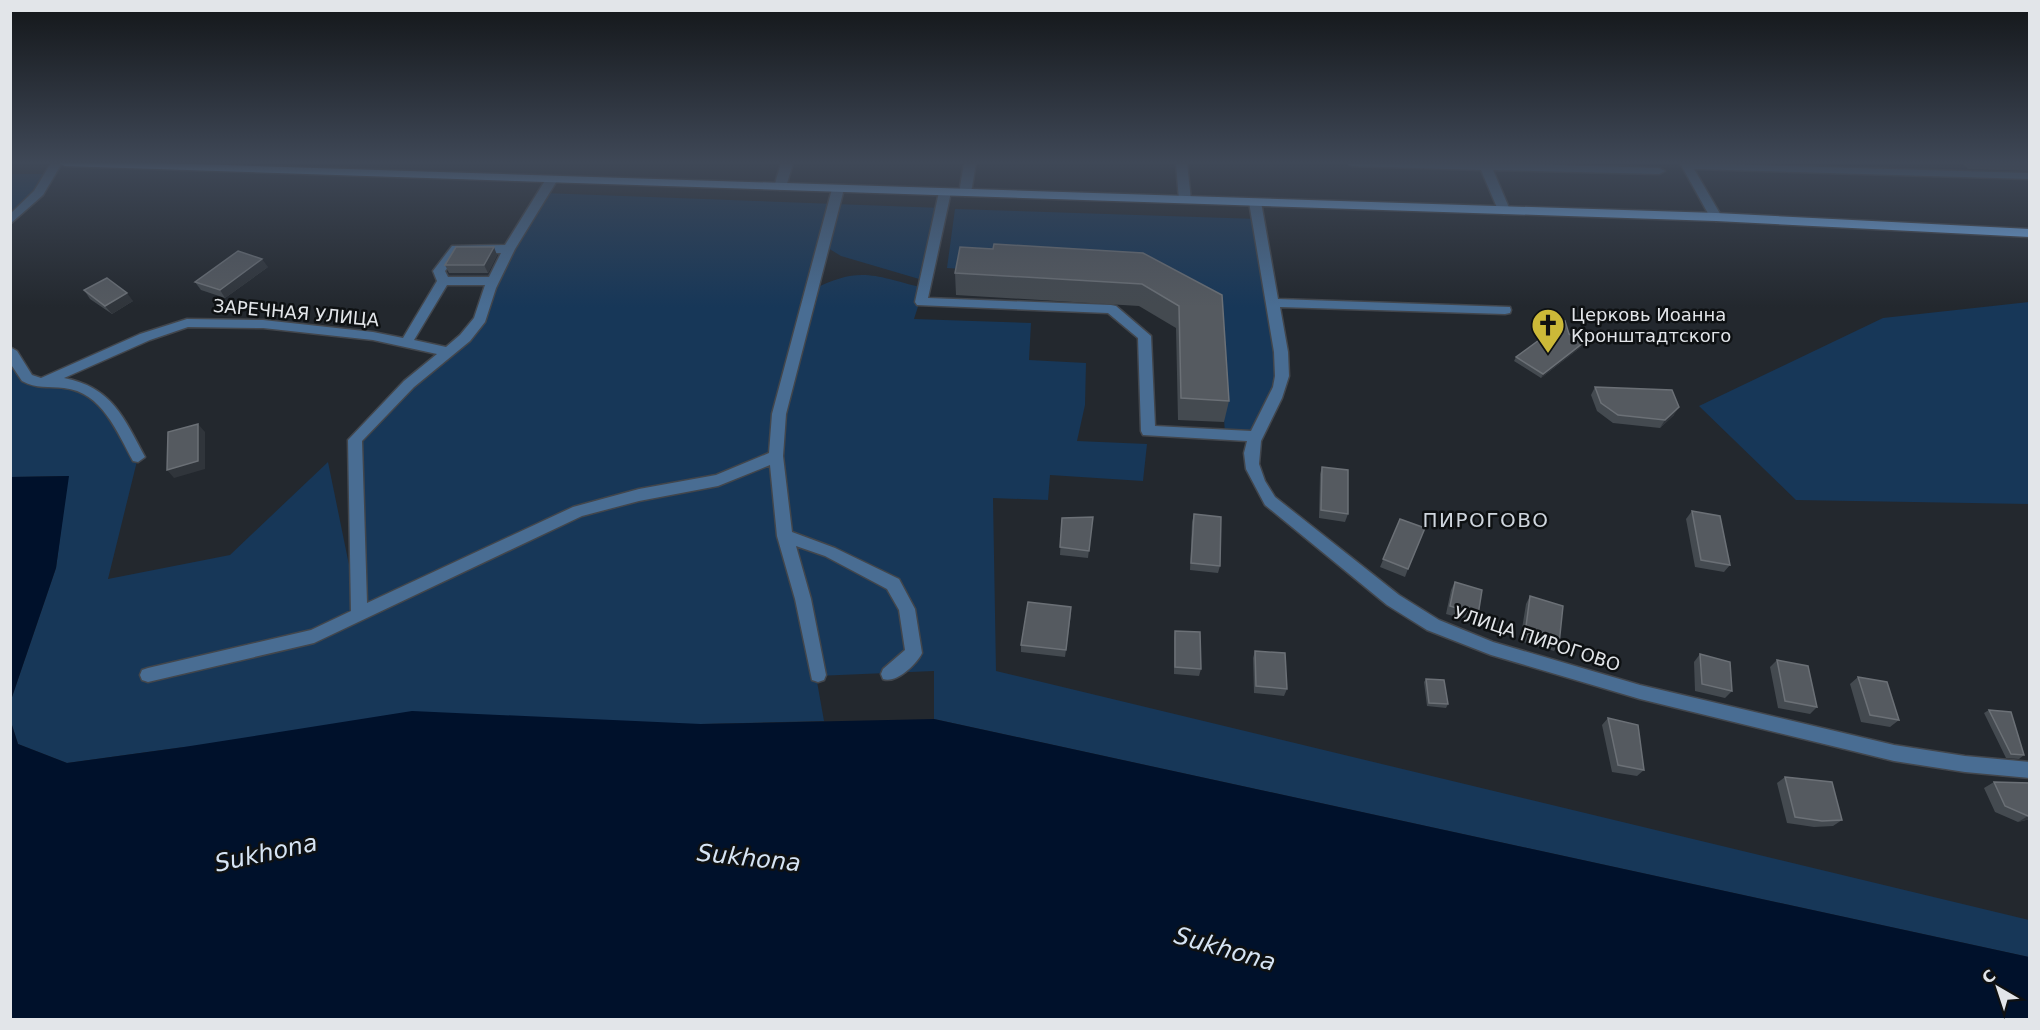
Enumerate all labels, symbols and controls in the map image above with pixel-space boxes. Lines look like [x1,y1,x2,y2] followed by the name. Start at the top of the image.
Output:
[212,295,381,330] street label: ЗАРЕЧНАЯ УЛИЦА
[1571,304,1731,346] place label: Церковь Иоанна Кронштадтского
[1530,307,1566,354] church icon: Церковь Иоанна Кронштадтского
[1422,508,1550,532] district label: ПИРОГОВО
[1451,602,1623,675] street label: УЛИЦА ПИРОГОВО
[212,828,320,878] water label: Sukhona
[696,839,802,877] water label: Sukhona
[1171,921,1279,977] water label: Sukhona
[1968,958,2028,1018] north arrow
[1978,966,1999,988] text: С

